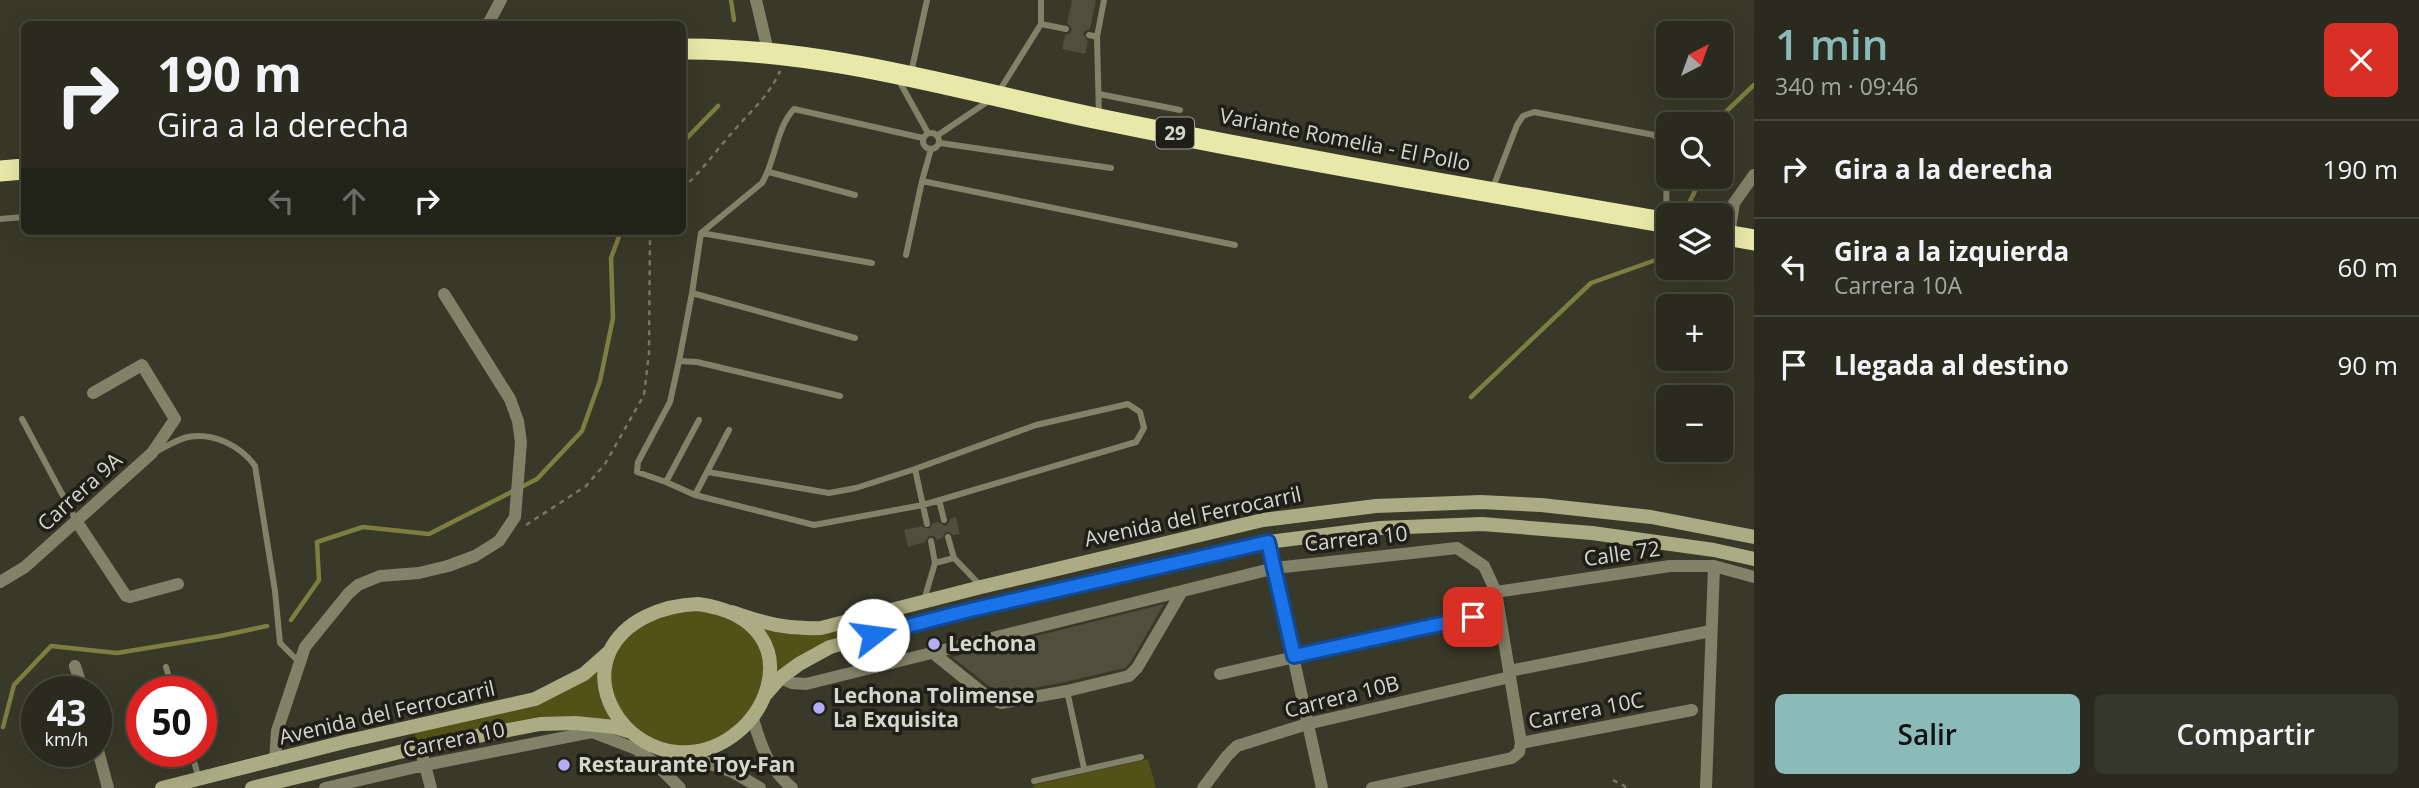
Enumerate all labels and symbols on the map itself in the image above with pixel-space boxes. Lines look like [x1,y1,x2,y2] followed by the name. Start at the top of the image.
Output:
[1656,21,1732,98] north arrow
[1217,101,1473,177] street label: Variante Romelia - El Pollo
[1156,118,1194,148] road number: 29
[31,445,128,537] street label: Carrera 9A
[1082,479,1304,553] street label: Avenida del Ferrocarril
[1303,519,1409,557] street label: Carrera 10
[1582,534,1662,572] street label: Calle 72
[1443,587,1503,647] pin
[836,598,910,672] position arrow
[948,629,1036,657] place label: Lechona
[926,636,942,652] marker: Lechona
[1282,668,1402,724] street label: Carrera 10B
[276,674,498,751] street label: Avenida del Ferrocarril
[126,676,217,767] speed limit sign: 50
[833,681,1034,733] place label: Lechona Tolimense La Exquisita
[1526,685,1646,735] street label: Carrera 10C
[811,700,827,716] marker: Lechona Tolimense La Exquisita
[400,715,507,763] street label: Carrera 10
[578,750,795,778] place label: Restaurante Toy-Fan
[556,757,572,773] marker: Restaurante Toy-Fan

